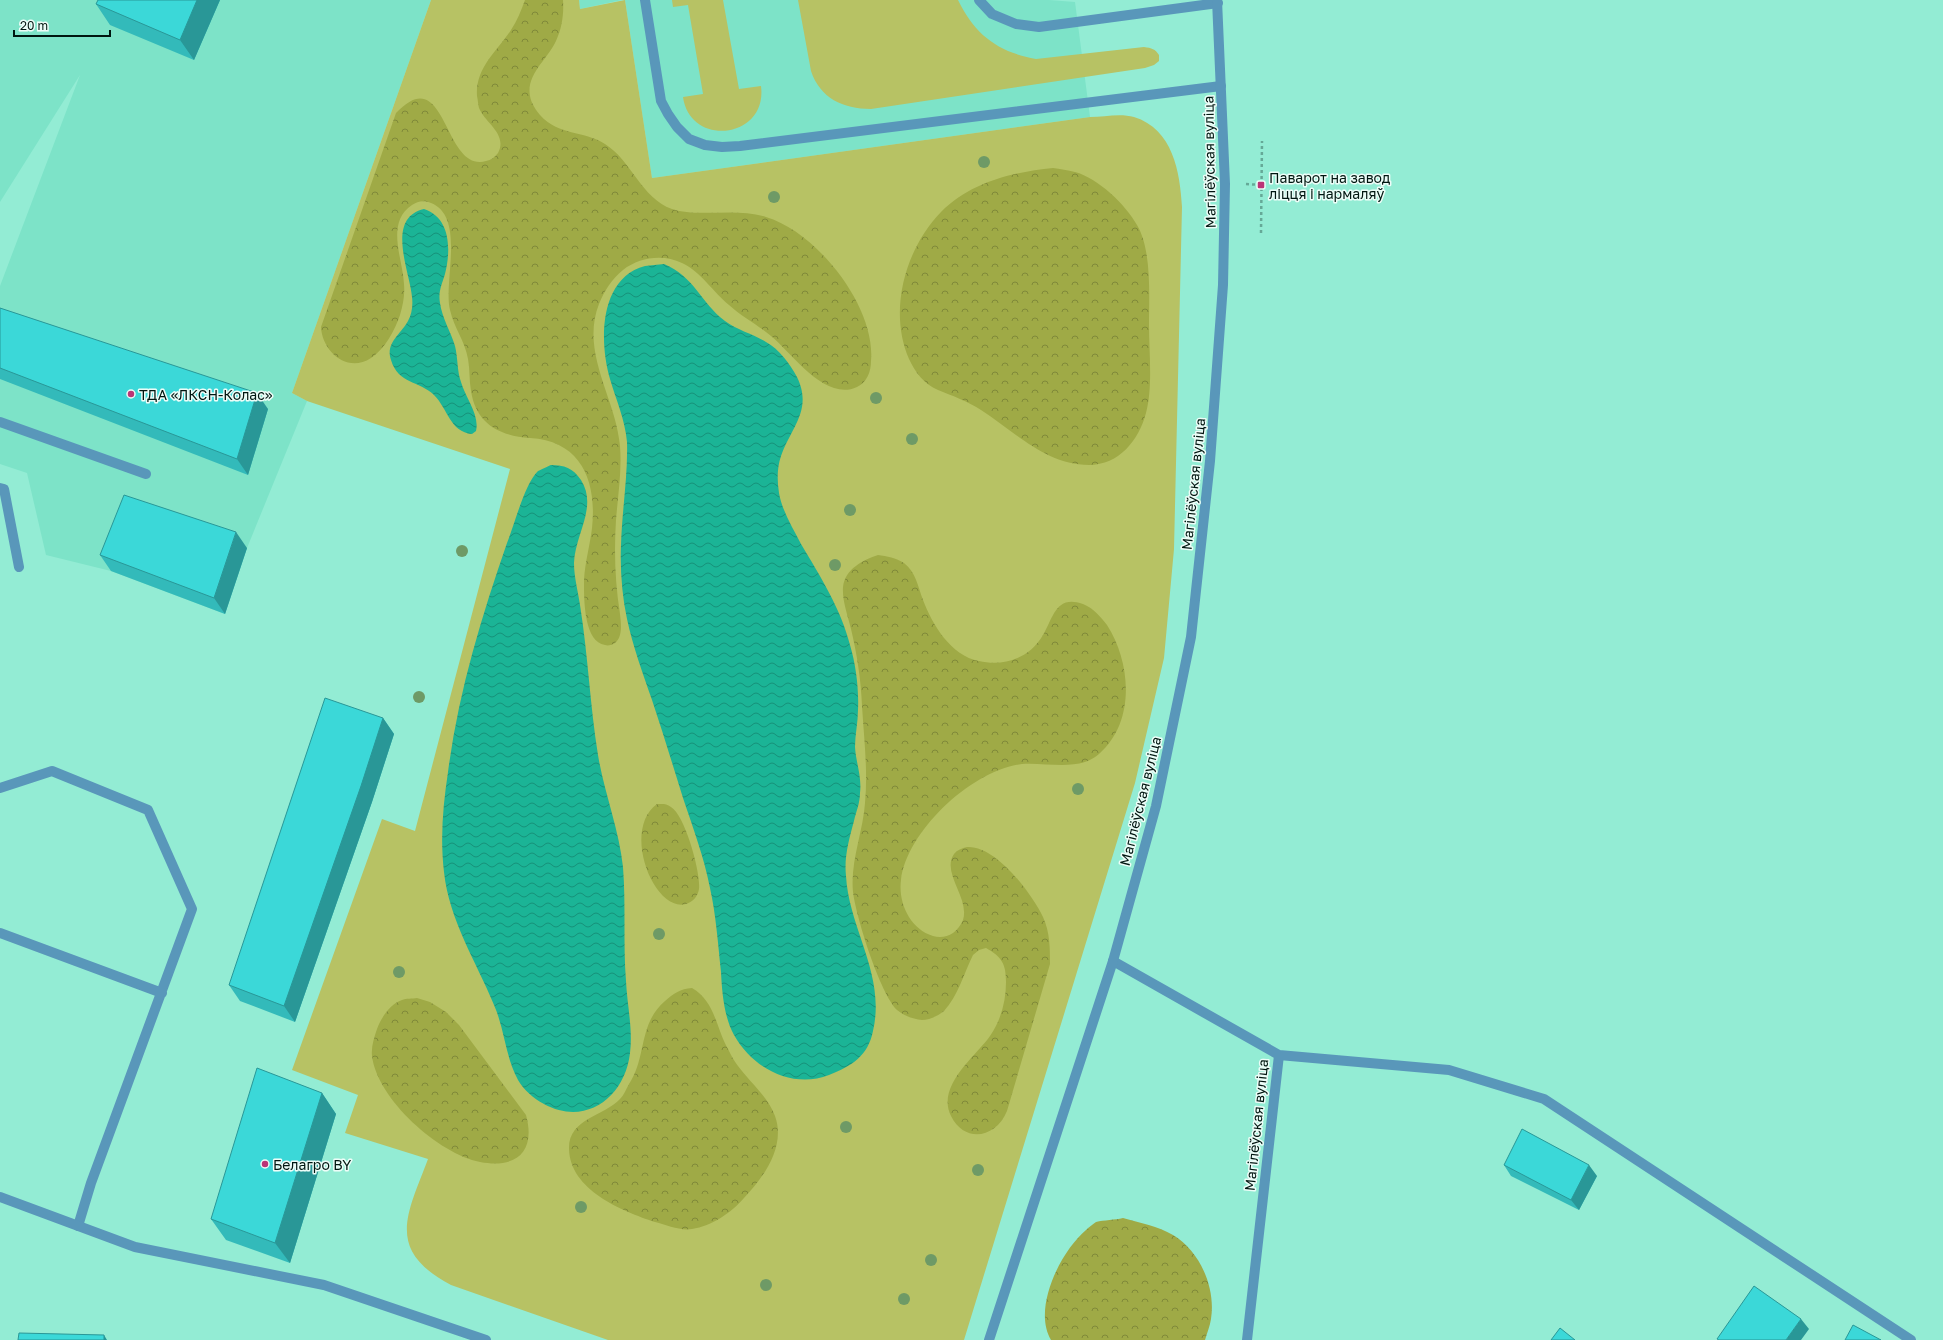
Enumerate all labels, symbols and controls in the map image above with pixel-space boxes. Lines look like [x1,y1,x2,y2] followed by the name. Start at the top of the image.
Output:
[14,12,110,38] scale bar
[20,18,48,33] text: 20 m
[1199,96,1219,228] street label: Магілёўская вуліца
[1269,169,1391,202] place label: Паварот на завод ліцця і нармаляў
[1256,180,1266,190] marker: Паварот на завод ліцця і нармаляў
[139,386,273,403] place label: ТДА «ЛКСН-Колас»
[126,389,136,399] marker: ТДА «ЛКСН-Колас»
[1178,417,1208,551] street label: Магілёўская вуліца
[1116,735,1164,867] street label: Магілёўская вуліца
[1241,1058,1271,1192] street label: Магілёўская вуліца
[273,1156,351,1173] place label: Белагро BY
[260,1159,270,1169] marker: Белагро BY

